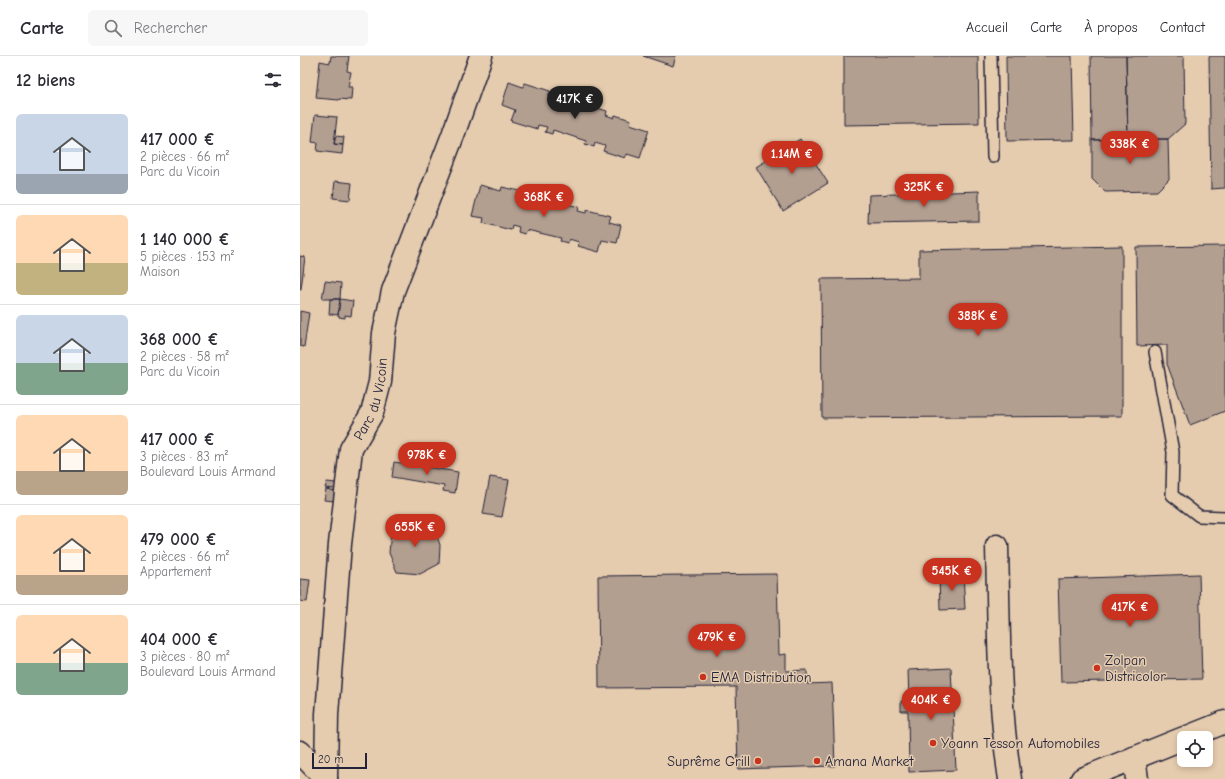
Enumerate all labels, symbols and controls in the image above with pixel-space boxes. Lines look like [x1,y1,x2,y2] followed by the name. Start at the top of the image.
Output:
[88,10,368,46] search box
[20,17,64,39] text: Carte
[102,17,124,39] icon: search
[134,19,207,37] text: Rechercher
[966,19,1008,36] text: Accueil
[1030,19,1062,36] text: Carte
[1084,19,1138,36] text: À propos
[1160,19,1205,36] text: Contact
[262,69,284,91] icon: filters
[16,71,75,90] text: 12 biens
[542,86,608,120] pin: 417K €
[556,91,594,106] text: 417K €
[48,130,96,178] icon: home
[140,130,215,149] text: 417 000 €
[1097,131,1163,165] pin: 338K €
[1110,136,1150,151] text: 338K €
[755,141,829,175] pin: 1.14M €
[771,146,813,161] text: 1.14M €
[140,149,229,164] text: 2 pièces · 66 m²
[140,164,220,179] text: Parc du Vicoin
[891,174,957,208] pin: 325K €
[904,179,944,194] text: 325K €
[511,184,577,218] pin: 368K €
[524,189,564,204] text: 368K €
[140,230,230,249] text: 1 140 000 €
[48,231,96,279] icon: home
[140,249,234,264] text: 5 pièces · 153 m²
[140,264,180,279] text: Maison
[945,303,1011,337] pin: 388K €
[958,308,998,323] text: 388K €
[140,330,219,349] text: 368 000 €
[48,331,96,379] icon: home
[140,349,229,364] text: 2 pièces · 58 m²
[350,357,391,443] street label: Parc du Vicoin
[140,364,220,379] text: Parc du Vicoin
[140,430,215,449] text: 417 000 €
[48,431,96,479] icon: home
[394,442,460,476] pin: 978K €
[407,447,447,462] text: 978K €
[140,449,228,464] text: 3 pièces · 83 m²
[140,464,276,479] text: Boulevard Louis Armand
[382,514,448,548] pin: 655K €
[394,519,436,534] text: 655K €
[140,530,217,549] text: 479 000 €
[48,531,96,579] icon: home
[140,549,229,564] text: 2 pièces · 66 m²
[919,558,985,592] pin: 545K €
[932,563,972,578] text: 545K €
[140,564,211,579] text: Appartement
[1097,594,1163,628] pin: 417K €
[1111,599,1149,614] text: 417K €
[684,624,750,658] pin: 479K €
[697,629,737,644] text: 479K €
[140,630,219,649] text: 404 000 €
[48,631,96,679] icon: home
[140,649,229,664] text: 3 pièces · 80 m²
[1105,652,1166,685] place label: Zolpan Districolor
[1092,663,1102,673] marker: Zolpan Districolor
[140,664,276,679] text: Boulevard Louis Armand
[711,669,812,686] place label: EMA Distribution
[698,672,708,682] marker: EMA Distribution
[898,687,964,721] pin: 404K €
[911,692,951,707] text: 404K €
[1177,731,1213,767] map controls
[1177,731,1213,767] button: locate
[941,735,1100,752] place label: Yoann Tesson Automobiles
[928,738,938,748] marker: Yoann Tesson Automobiles
[312,751,367,770] scale bar
[318,753,343,766] text: 20 m
[667,753,750,770] place label: Suprême Grill
[825,753,915,770] place label: Amana Market
[753,756,763,766] marker: Suprême Grill
[812,756,822,766] marker: Amana Market

